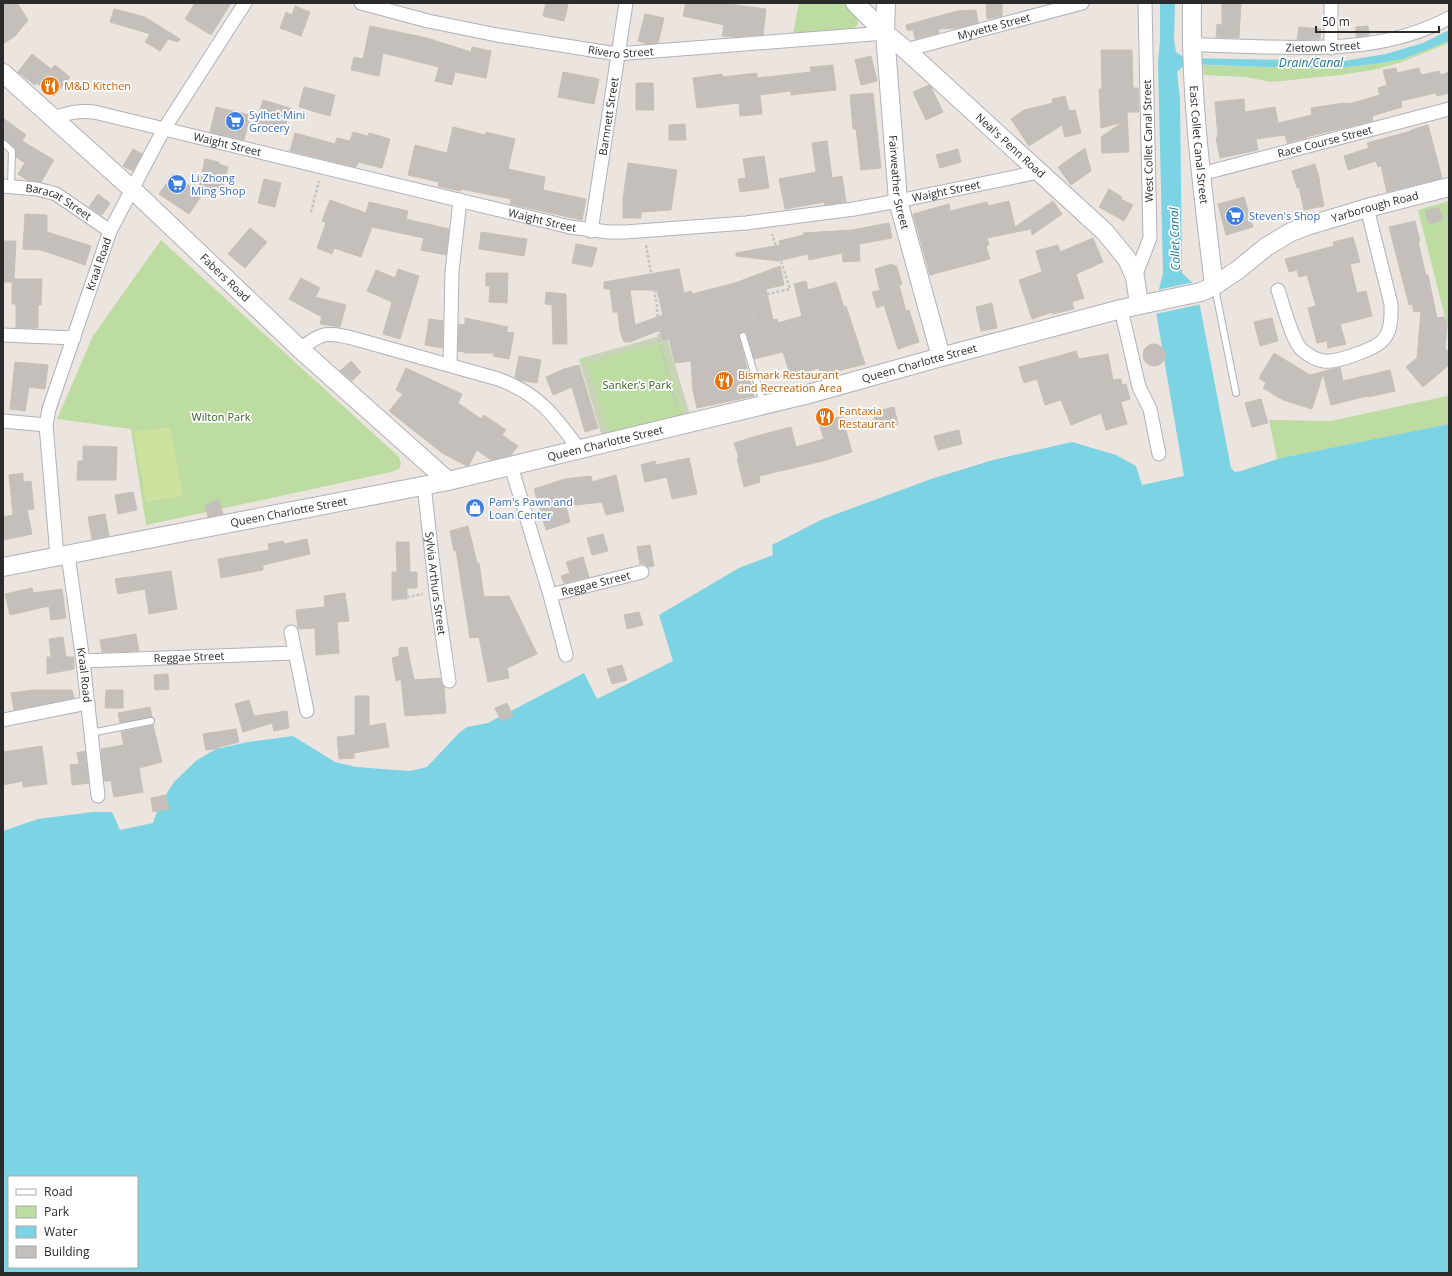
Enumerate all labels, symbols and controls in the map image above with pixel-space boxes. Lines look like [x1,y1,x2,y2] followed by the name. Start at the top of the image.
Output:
[1316,8,1439,34] scale bar
[956,9,1032,43] street label: Myvette Street
[1322,13,1350,30] text: 50 m
[1285,37,1361,55] street label: Zietown Street
[587,42,654,61] street label: Rivero Street
[1279,54,1344,71] water label: Drain/Canal
[39,75,61,97] restaurant icon: M&D Kitchen
[595,76,622,156] street label: Barnnett Street
[64,78,131,93] place label: M&D Kitchen
[1139,79,1156,202] street label: West Collet Canal Street
[1187,85,1212,205] street label: East Collet Canal Street
[249,107,305,135] place label: Sylhet Mini Grocery
[973,109,1049,181] street label: Neal's Penn Road
[224,110,246,132] supermarket icon: Sylhet Mini Grocery
[1276,121,1374,161] street label: Race Course Street
[192,128,263,159] street label: Waight Street
[886,135,913,231] street label: Fairweather Street
[191,170,246,198] place label: Li Zhong Ming Shop
[166,173,188,195] supermarket icon: Li Zhong Ming Shop
[911,176,982,205] street label: Waight Street
[25,180,95,223] street label: Baracat Street
[1329,187,1420,225] street label: Yarborough Road
[507,204,577,235] street label: Waight Street
[1224,205,1246,227] supermarket icon: Steven's Shop
[1165,206,1184,271] water label: Collet Canal
[1249,208,1320,223] place label: Steven's Shop
[82,235,114,293] street label: Kraal Road
[197,250,254,305] street label: Fabers Road
[860,340,978,386] street label: Queen Charlotte Street
[738,367,842,395] place label: Bismark Restaurant and Recreation Area
[713,370,735,392] restaurant icon: Bismark Restaurant and Recreation Area
[603,377,672,392] park label: Sanker's Park
[839,403,895,431] place label: Fantaxia Restaurant
[814,406,836,428] restaurant icon: Fantaxia Restaurant
[192,409,251,424] park label: Wilton Park
[546,421,665,464] street label: Queen Charlotte Street
[229,493,348,530] street label: Queen Charlotte Street
[489,494,573,522] place label: Pam's Pawn and Loan Center
[464,497,486,519] shop icon: Pam's Pawn and Loan Center
[422,531,450,636] street label: Sylvia Arthurs Street
[559,567,632,599] street label: Reggae Street
[74,646,96,703] street label: Kraal Road
[153,648,225,665] street label: Reggae Street
[8,1176,138,1268] legend
[44,1183,73,1200] text: Road
[44,1203,70,1220] text: Park
[44,1223,78,1240] text: Water
[44,1243,90,1260] text: Building

